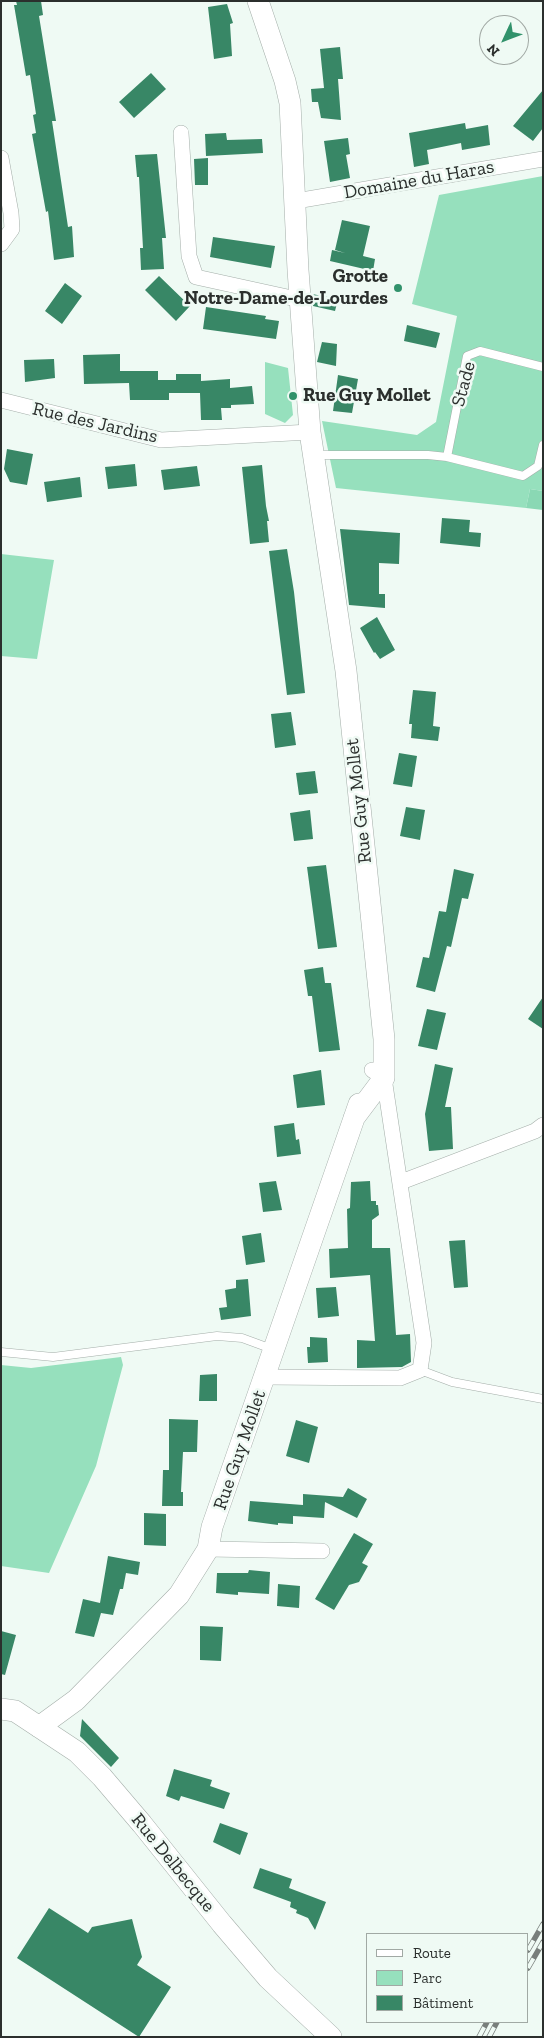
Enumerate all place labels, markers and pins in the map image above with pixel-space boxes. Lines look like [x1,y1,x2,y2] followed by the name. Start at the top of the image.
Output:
[184,266,388,310] place label: Grotte Notre-Dame-de-Lourdes
[392,282,404,294] marker: Grotte Notre-Dame-de-Lourdes
[303,385,431,407] place label: Rue Guy Mollet
[287,390,299,402] marker: Rue Guy Mollet

